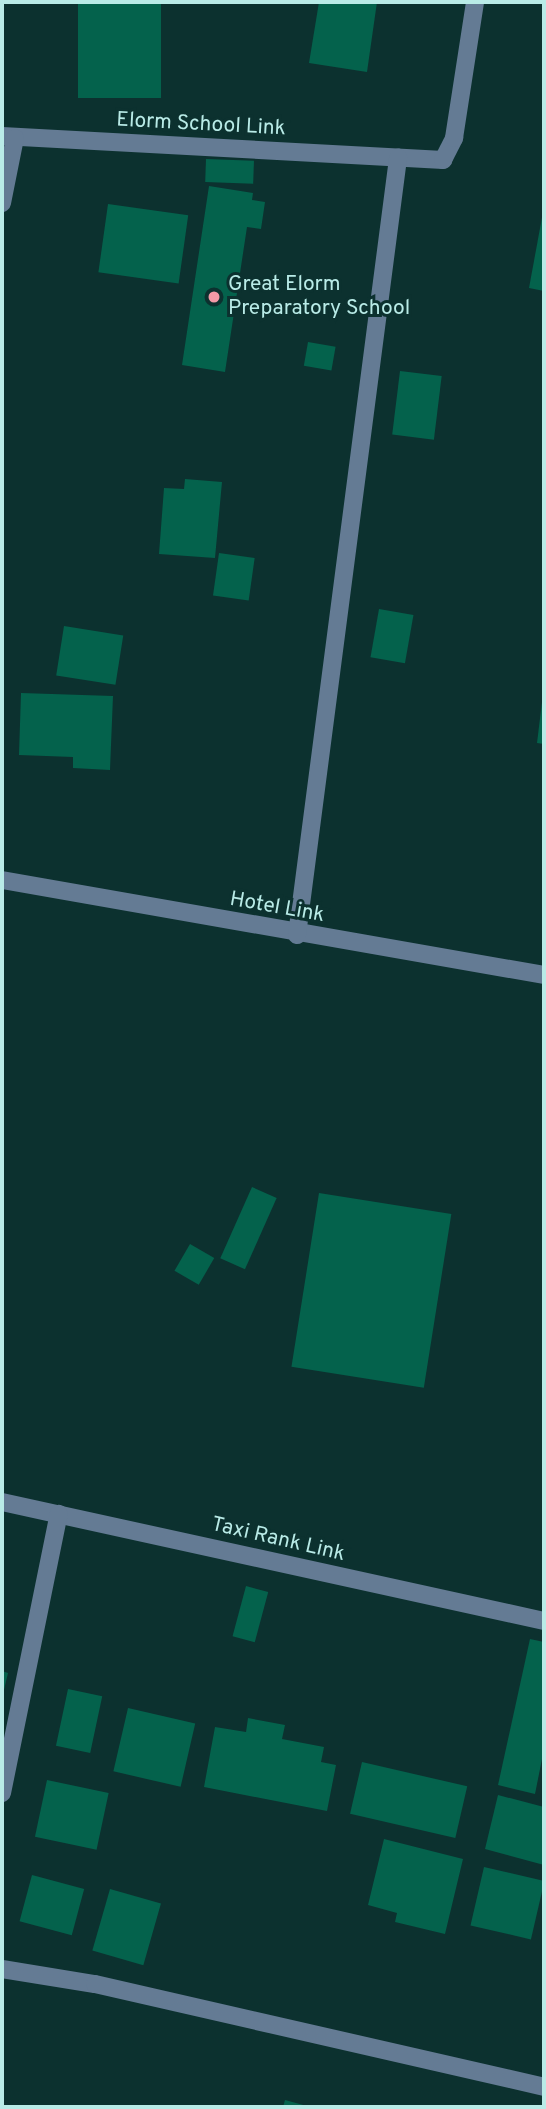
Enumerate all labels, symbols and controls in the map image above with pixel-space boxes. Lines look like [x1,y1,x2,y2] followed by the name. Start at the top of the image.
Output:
[116,108,286,142] street label: Elorm School Link
[228,272,410,322] place label: Great Elorm Preparatory School
[206,289,222,305] marker: Great Elorm Preparatory School
[228,887,326,929] street label: Hotel Link
[209,1512,347,1568] street label: Taxi Rank Link

